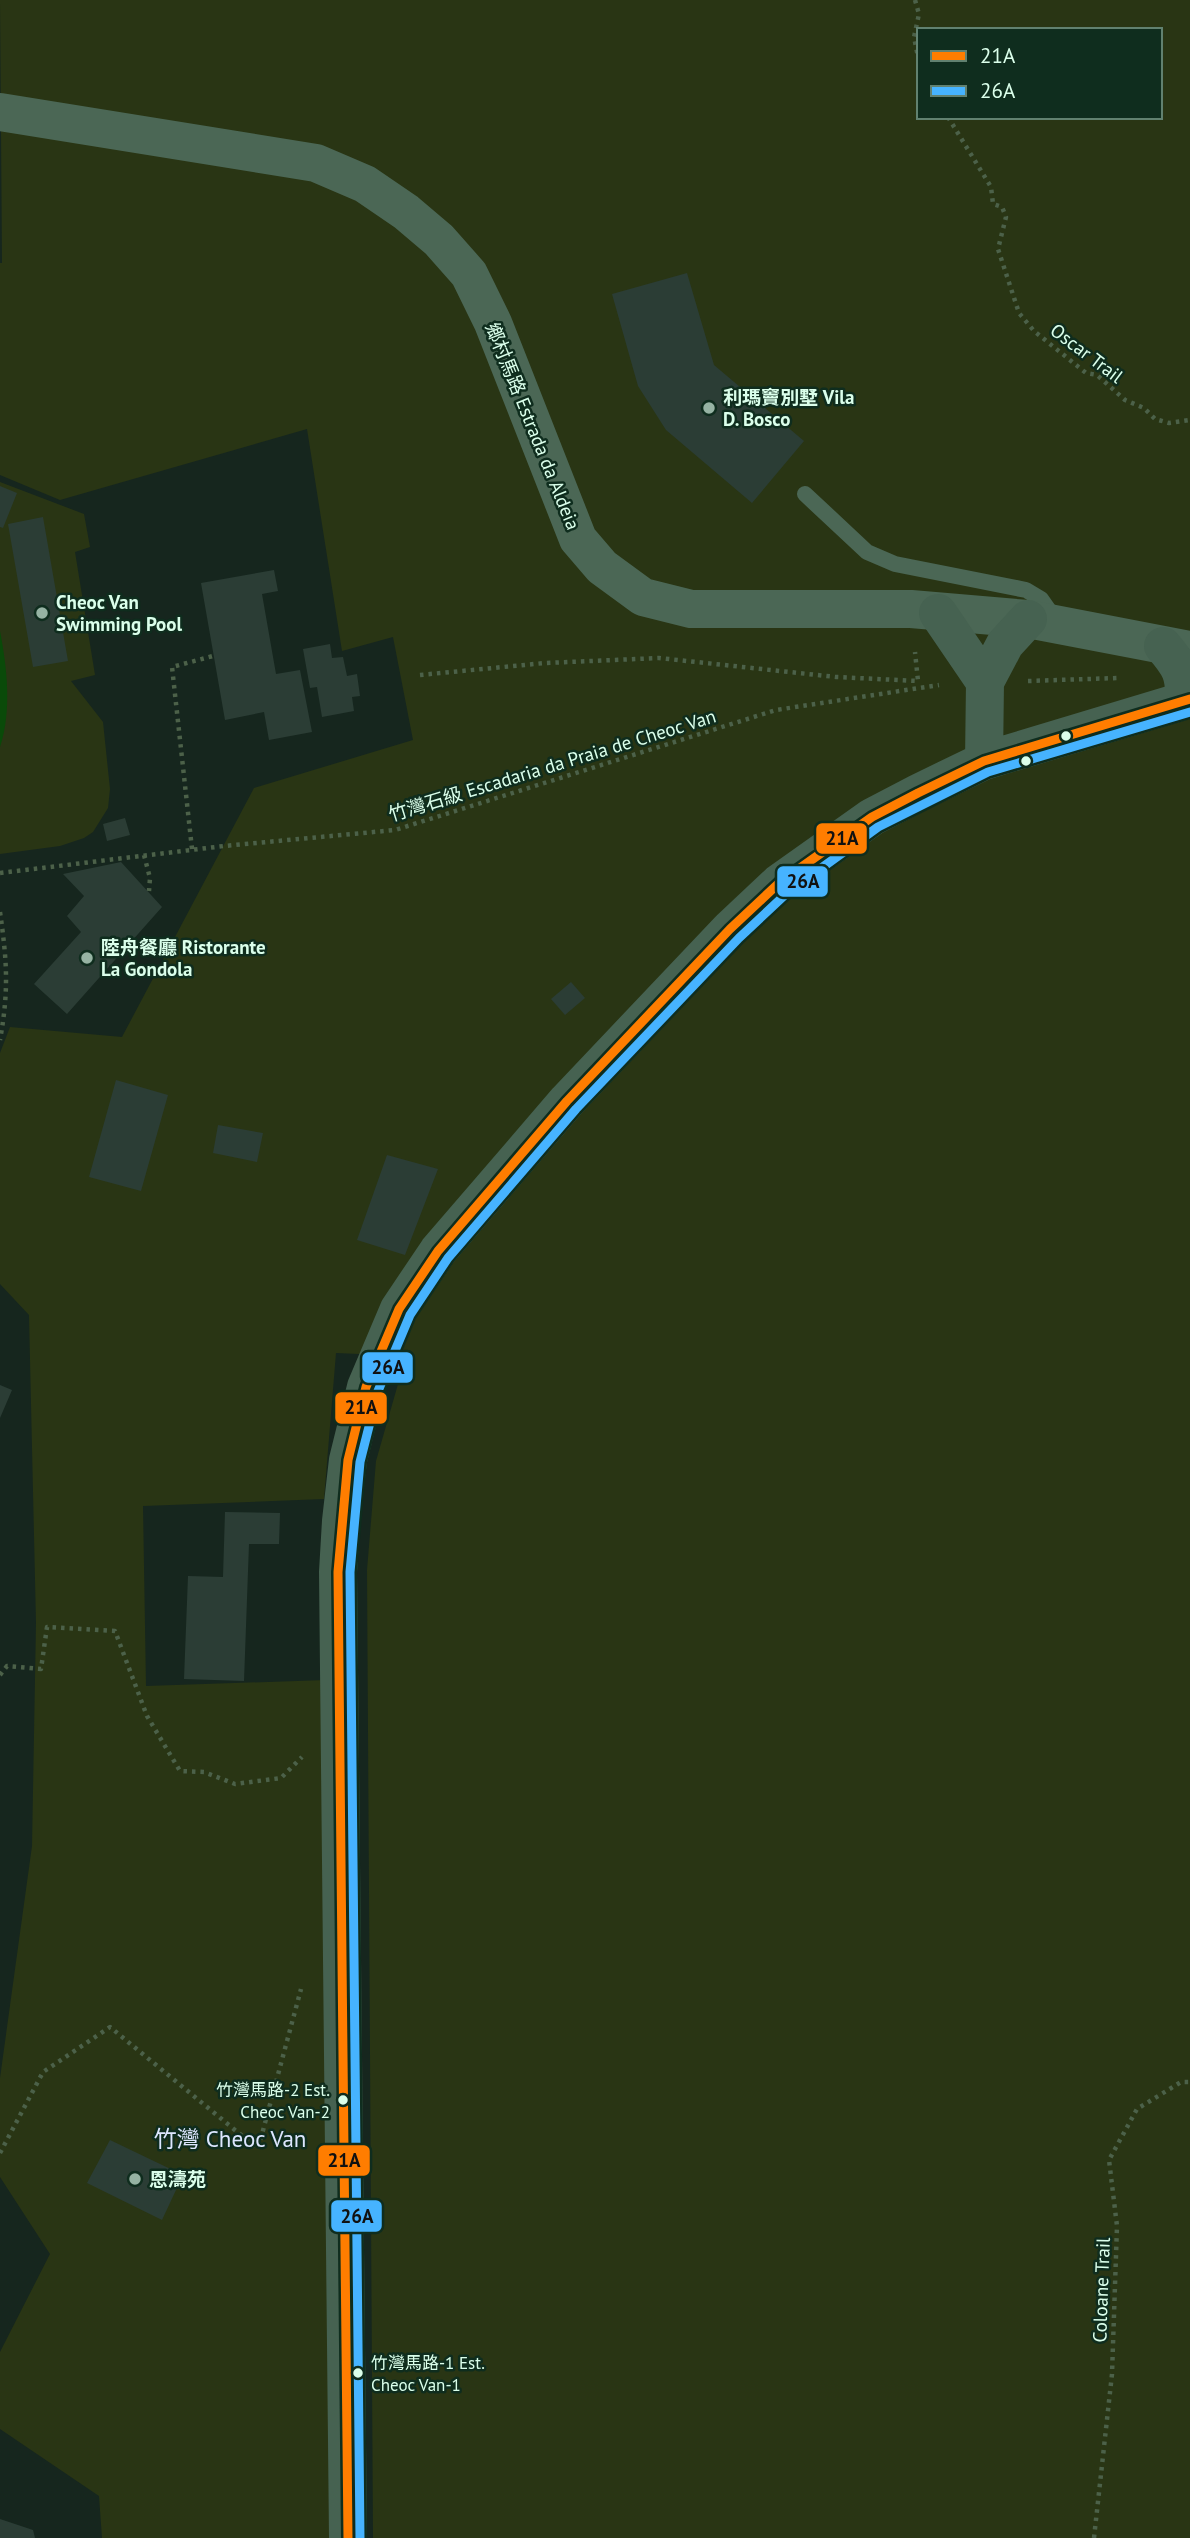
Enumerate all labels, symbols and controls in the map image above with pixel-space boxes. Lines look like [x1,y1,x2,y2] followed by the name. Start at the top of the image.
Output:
[917,28,1162,119] legend
[980,42,1016,69] text: 21A
[980,77,1016,104] text: 26A
[1046,318,1129,388] street label: Oscar Trail
[480,319,586,533] street label: 鄉村馬路 Estrada da Aldeia
[723,385,854,431] place label: 利瑪竇別墅 Vila D. Bosco
[701,400,717,416] marker: 利瑪竇別墅 Vila D. Bosco
[56,590,183,636] place label: Cheoc Van Swimming Pool
[34,605,50,621] marker: Cheoc Van Swimming Pool
[385,704,719,826] street label: 竹灣石級 Escadaria da Praia de Cheoc Van
[1059,729,1073,743] unlabelled marker
[1019,754,1033,768] unlabelled marker
[815,822,868,855] line badge: 21A
[825,826,859,850] text: 21A
[776,865,829,898] line badge: 26A
[786,869,820,893] text: 26A
[101,935,266,981] place label: 陸舟餐廳 Ristorante La Gondola
[79,950,95,966] marker: 陸舟餐廳 Ristorante La Gondola
[361,1351,414,1384] line badge: 26A
[371,1355,405,1379] text: 26A
[334,1391,388,1425] line badge: 21A
[344,1395,378,1419] text: 21A
[216,2079,330,2123] place label: 竹灣馬路-2 Est. Cheoc Van-2
[336,2093,350,2107] marker: 竹灣馬路-2 Est. Cheoc Van-2
[154,2124,306,2153] district label: 竹灣 Cheoc Van
[317,2144,371,2177] line badge: 21A
[327,2148,361,2172] text: 21A
[149,2167,206,2191] place label: 恩濤苑
[127,2171,143,2187] marker: 恩濤苑
[330,2199,383,2233] line badge: 26A
[340,2204,374,2228] text: 26A
[1087,2237,1115,2343] street label: Coloane Trail
[371,2352,485,2396] place label: 竹灣馬路-1 Est. Cheoc Van-1
[351,2366,365,2380] marker: 竹灣馬路-1 Est. Cheoc Van-1

